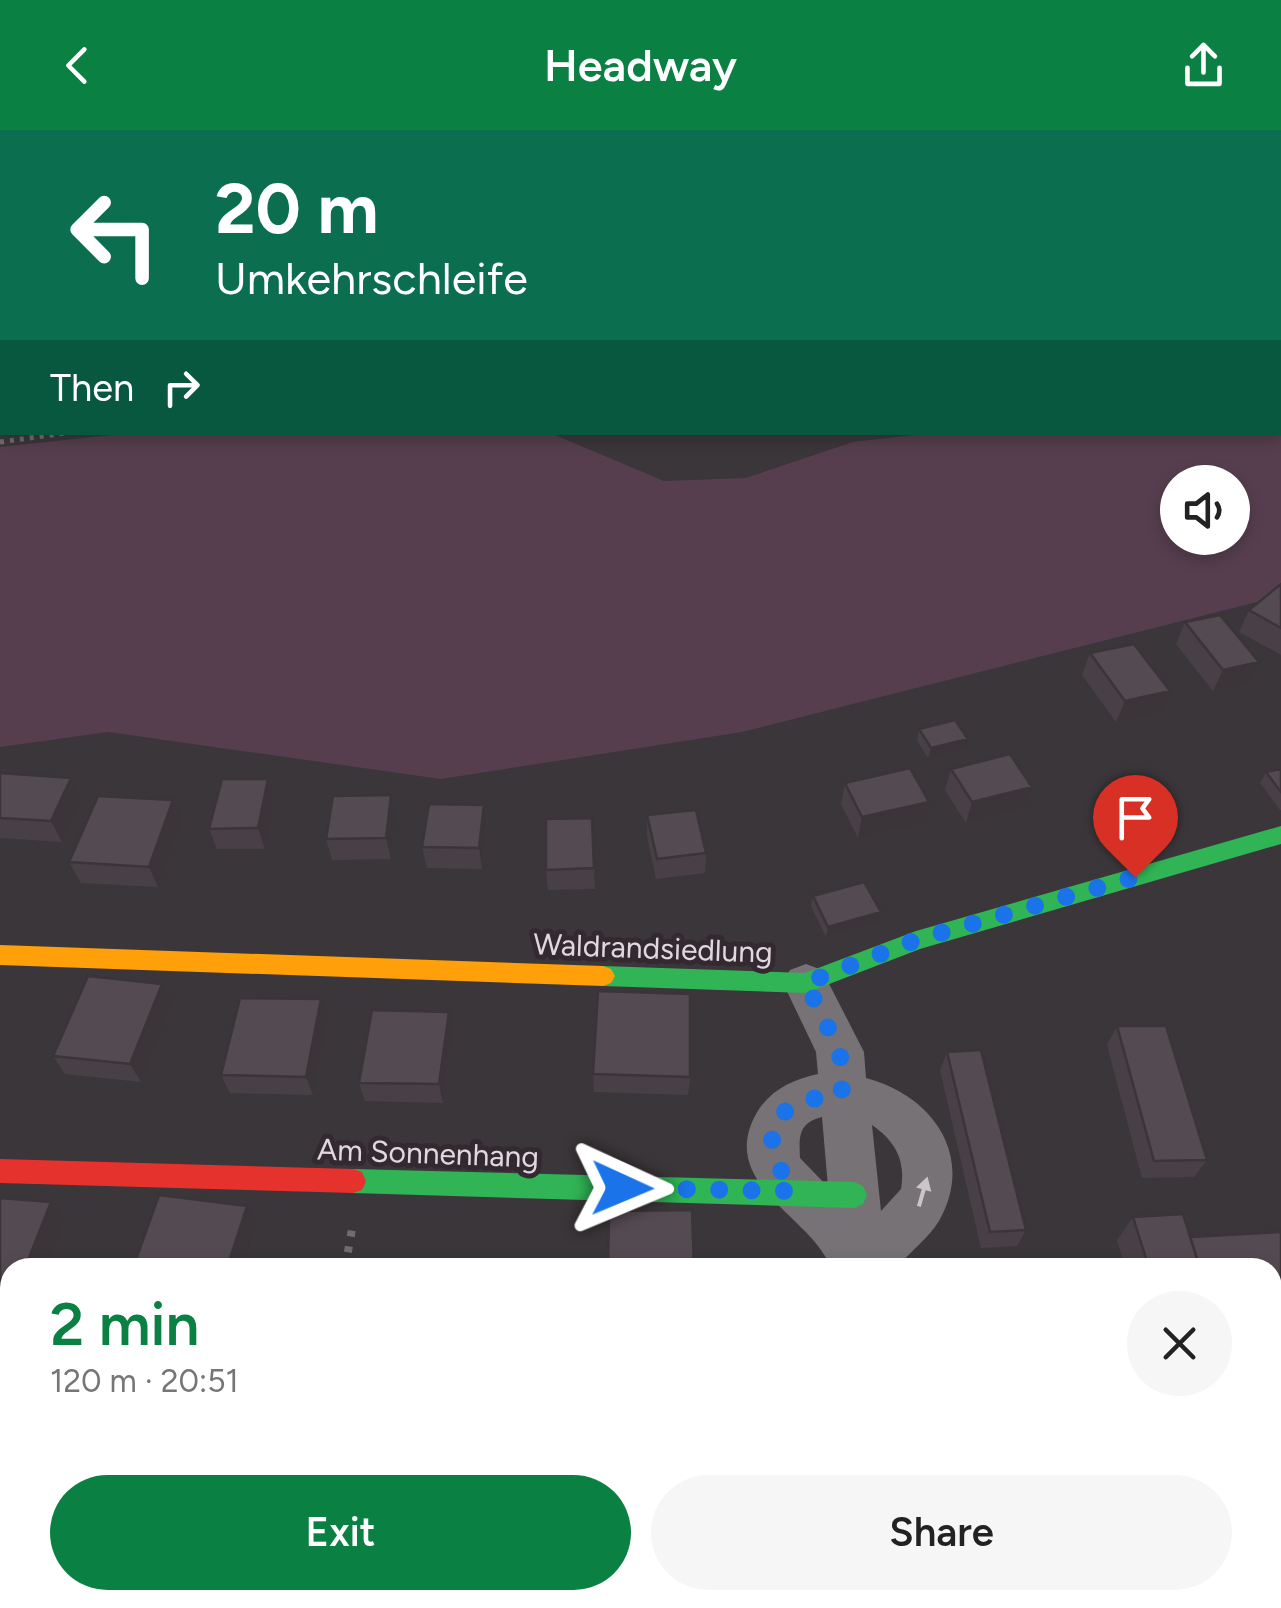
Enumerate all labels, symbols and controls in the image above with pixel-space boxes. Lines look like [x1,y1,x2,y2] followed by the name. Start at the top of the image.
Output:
[50,38,105,93] icon: back
[544,38,737,92] text: Headway
[1176,38,1231,93] icon: share
[215,166,379,251] text: 20 m
[50,170,180,300] icon: left
[215,251,528,305] text: Umkehrschleife
[154,360,209,415] icon: right
[50,365,134,411] text: Then
[1160,465,1250,555] map controls
[1160,465,1250,555] button: sound
[1093,775,1178,878] pin
[1108,790,1163,845] icon: arrive
[533,925,773,971] street label: Waldrandsiedlung
[316,1131,540,1175] street label: Am Sonnenhang
[570,1136,674,1240] position arrow
[916,1177,932,1208] one-way arrow
[50,1288,199,1360] text: 2 min
[1127,1291,1232,1396] button: close
[50,1362,239,1400] text: 120 m · 20:51
[50,1475,631,1590] button: Exit
[651,1475,1232,1590] button: Share

